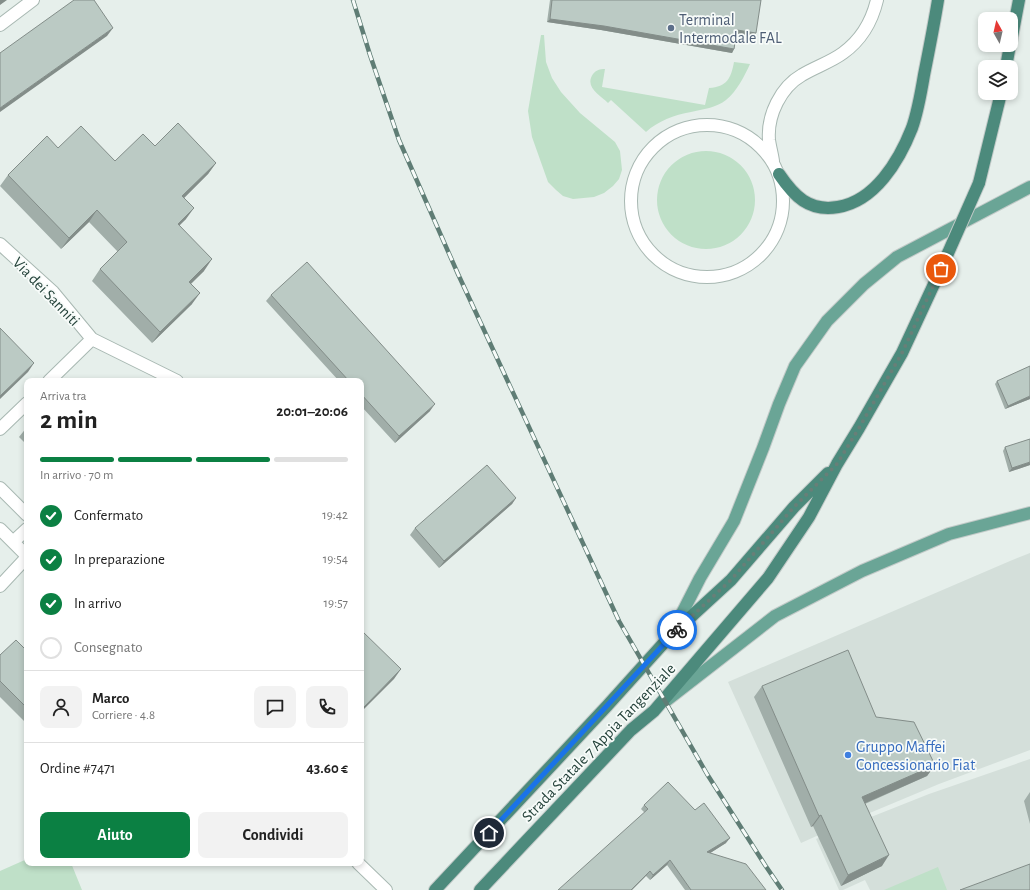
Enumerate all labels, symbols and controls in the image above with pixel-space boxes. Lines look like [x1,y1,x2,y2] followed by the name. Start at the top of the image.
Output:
[679,12,782,46] place label: Terminal Intermodale FAL
[978,12,1018,52] north arrow
[978,12,1018,100] map controls
[666,23,676,33] marker: Terminal Intermodale FAL
[978,60,1018,100] button: layers
[924,252,958,286] pin
[10,254,83,329] street label: Via dei Sanniti
[930,258,952,280] icon: bag
[40,390,87,403] text: Arriva tra
[276,404,348,419] text: 20:01–20:06
[40,407,98,433] text: 2 min
[40,469,113,482] text: In arrivo · 70 m
[40,505,62,527] icon: check
[74,508,143,523] text: Confermato
[322,509,348,522] text: 19:42
[40,549,62,571] icon: check
[74,552,165,567] text: In preparazione
[323,553,348,566] text: 19:54
[40,593,62,615] icon: check
[74,596,122,611] text: In arrivo
[324,597,348,610] text: 19:57
[657,610,697,650] courier
[666,619,688,641] icon: bike
[74,640,143,655] text: Consegnato
[519,660,679,825] street label: Strada Statale 7 Appia Tangenziale
[40,686,82,728] button: person
[254,686,296,728] button: chat
[306,686,348,728] button: phone
[92,691,129,706] text: Marco
[92,709,155,722] text: Corriere · 4.8
[856,739,975,773] place label: Gruppo Maffei Concessionario Fiat
[843,750,853,760] marker: Gruppo Maffei Concessionario Fiat
[40,761,116,776] text: Ordine #7471
[306,761,348,776] text: 43.60 €
[40,812,190,858] button: Aiuto
[198,812,348,858] button: Condividi
[472,816,506,850] pin
[478,822,500,844] icon: home

